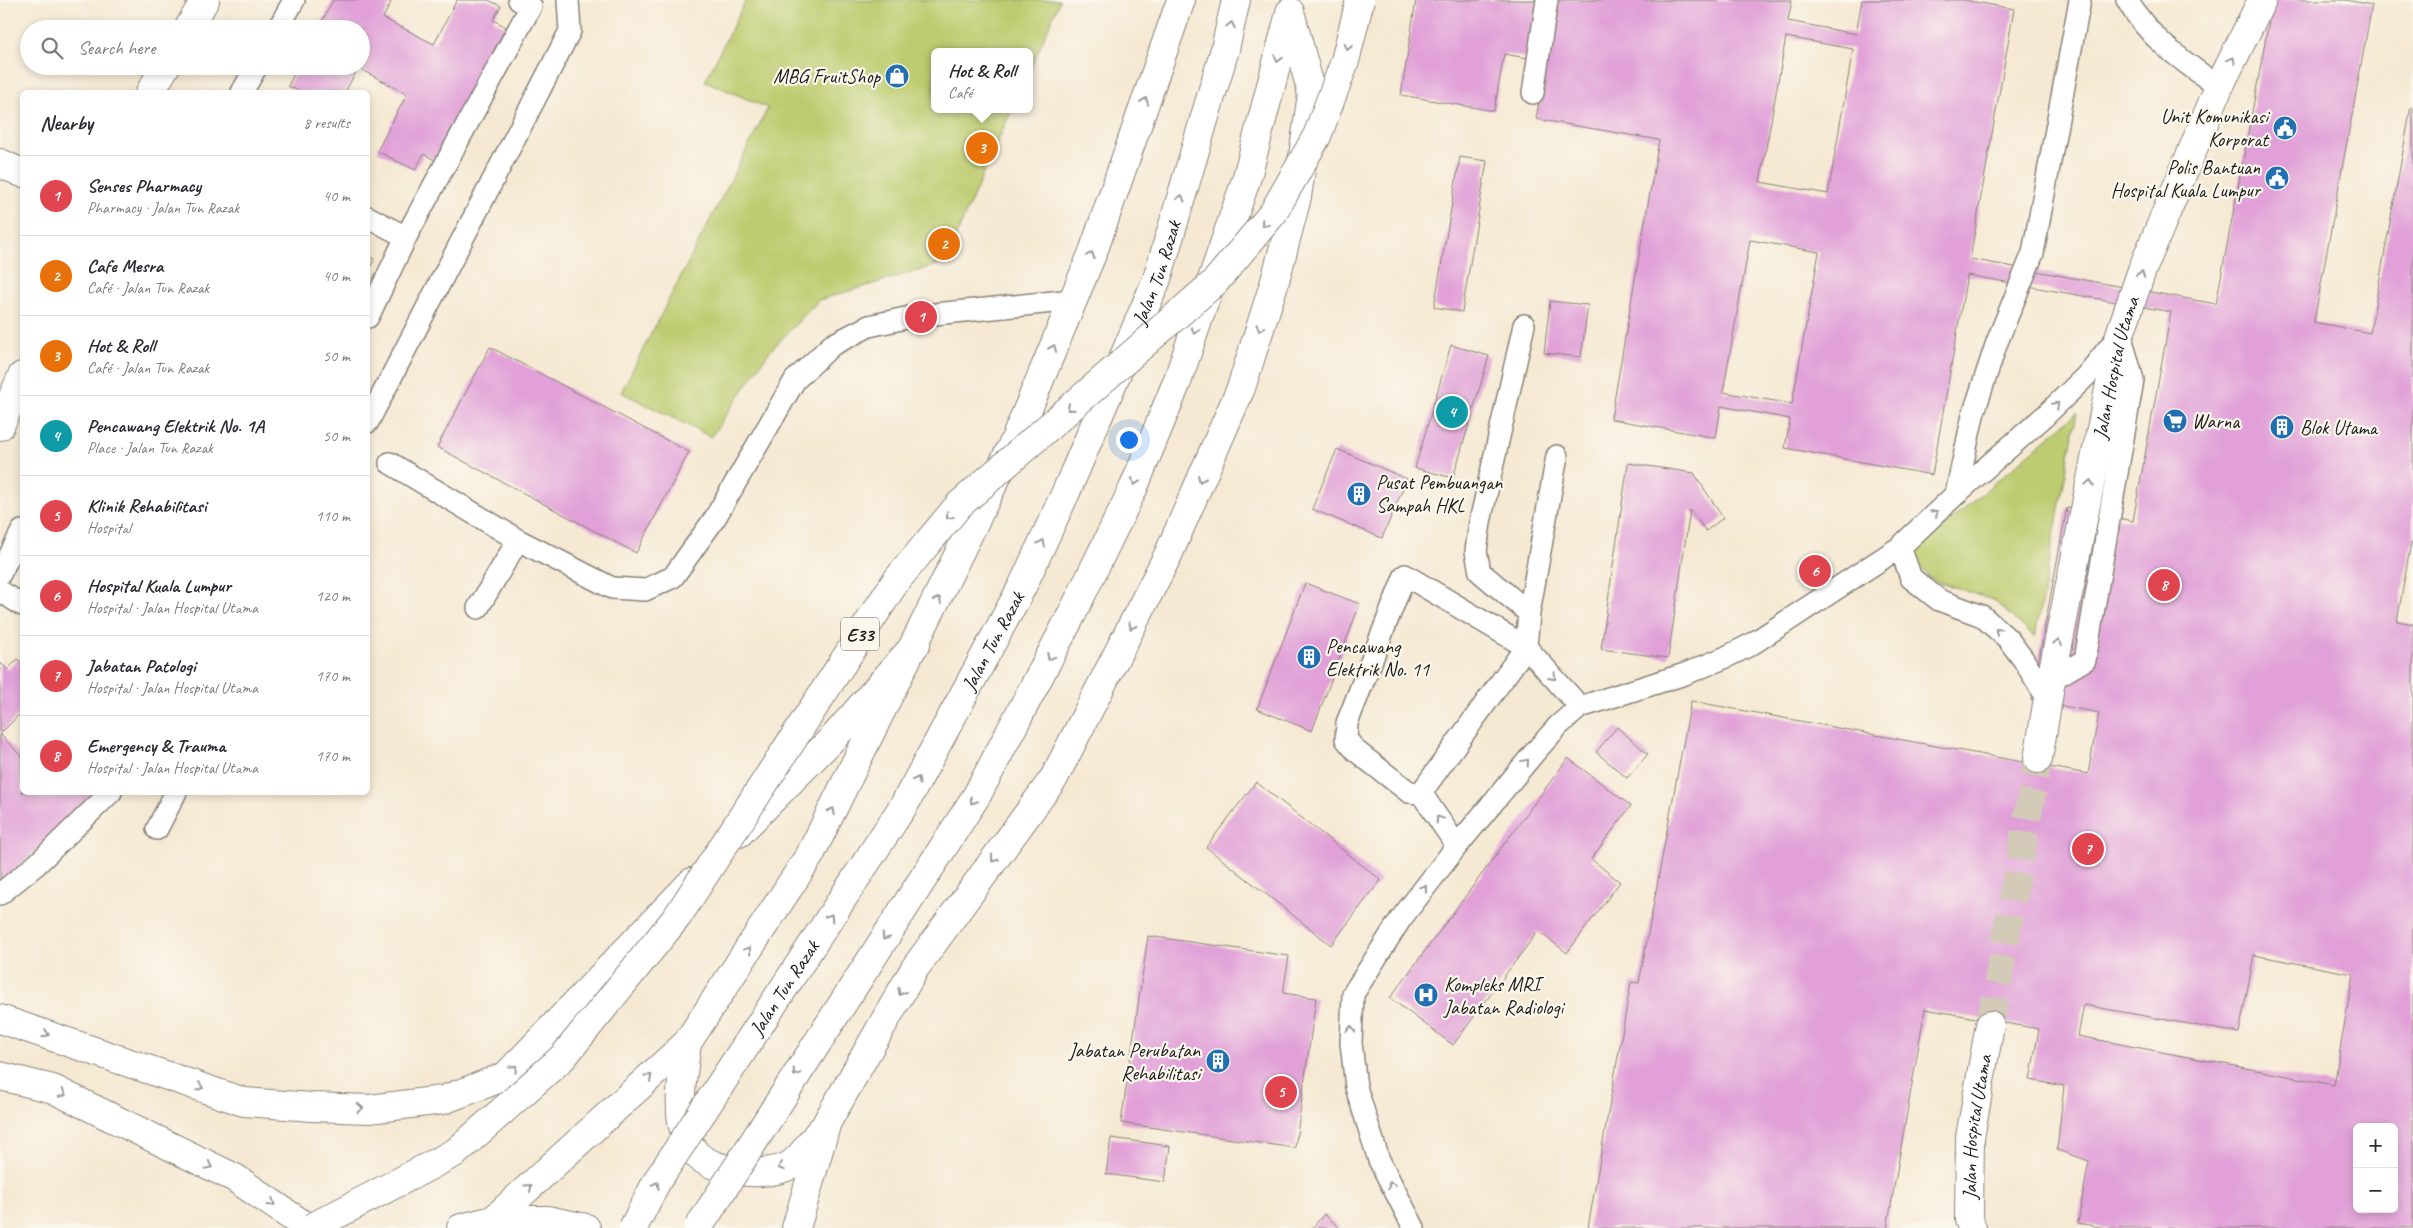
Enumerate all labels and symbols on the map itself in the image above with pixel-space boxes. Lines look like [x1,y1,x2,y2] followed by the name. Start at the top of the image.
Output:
[1225,20,1235,29] one-way arrow
[1343,43,1354,52] one-way arrow
[1273,54,1284,63] one-way arrow
[2226,56,2236,65] one-way arrow
[884,63,910,89] shop icon: MBG FruitShop
[773,64,881,89] place label: MBG FruitShop
[1139,97,1149,106] one-way arrow
[2161,104,2270,152] place label: Unit Komunikasi Korporat
[2272,115,2298,141] public building icon: Unit Komunikasi Korporat
[966,129,998,167] pin: 3
[2111,155,2262,203] place label: Polis Bantuan Hospital Kuala Lumpur
[2264,165,2290,191] public building icon: Polis Bantuan Hospital Kuala Lumpur
[1175,194,1185,202] one-way arrow
[1126,216,1187,330] street label: Jalan Tun Razak
[1260,219,1269,228] one-way arrow
[928,225,960,263] pin: 2
[1085,251,1096,260] one-way arrow
[2135,270,2145,279] one-way arrow
[2087,292,2145,442] street label: Jalan Hospital Utama
[905,298,937,336] pin: 1
[1256,323,1266,331] one-way arrow
[1191,326,1201,335] one-way arrow
[1047,344,1057,353] one-way arrow
[1436,393,1468,431] pin: 4
[1067,402,1076,411] one-way arrow
[2051,402,2060,411] one-way arrow
[2162,408,2188,434] supermarket icon: Warna
[2192,409,2241,434] place label: Warna
[2269,414,2295,440] building icon: Blok Utama
[2300,415,2379,440] place label: Blok Utama
[1116,427,1142,453] your location
[1376,470,1503,518] place label: Pusat Pembuangan Sampah HKL
[1197,474,1208,483] one-way arrow
[1131,477,1142,486] one-way arrow
[2085,478,2095,487] one-way arrow
[1346,481,1372,507] building icon: Pusat Pembuangan Sampah HKL
[947,510,955,519] one-way arrow
[1929,510,1938,519] one-way arrow
[1036,539,1047,548] one-way arrow
[1799,552,1831,590] pin: 6
[2148,566,2180,604] pin: 8
[956,586,1031,696] street label: Jalan Tun Razak
[932,596,942,605] one-way arrow
[841,618,879,650] road number: E33
[1128,620,1138,629] one-way arrow
[1995,628,2004,637] one-way arrow
[1326,634,1430,682] place label: Pencawang Elektrik No. 11
[2053,637,2063,646] one-way arrow
[1296,644,1322,670] building icon: Pencawang Elektrik No. 11
[1046,652,1056,661] one-way arrow
[1547,672,1556,681] one-way arrow
[1521,759,1529,768] one-way arrow
[911,776,921,785] one-way arrow
[970,795,980,804] one-way arrow
[826,808,836,817] one-way arrow
[1436,815,1445,825] one-way arrow
[2072,830,2104,868] pin: 7
[991,854,1000,863] one-way arrow
[1419,885,1427,894] one-way arrow
[824,913,834,922] one-way arrow
[882,931,891,941] one-way arrow
[743,934,826,1041] street label: Jalan Tun Razak
[742,946,751,956] one-way arrow
[1443,972,1566,1020] place label: Kompleks MRI Jabatan Radiologi
[1413,982,1439,1008] hospital icon: Kompleks MRI Jabatan Radiologi
[897,987,907,996] one-way arrow
[1346,1025,1356,1032] one-way arrow
[42,1028,50,1038] one-way arrow
[1068,1038,1202,1086] place label: Jabatan Perubatan Rehabilitasi
[1205,1048,1231,1074] building icon: Jabatan Perubatan Rehabilitasi
[1957,1052,1998,1201] street label: Jalan Hospital Utama
[508,1064,517,1073] one-way arrow
[793,1068,802,1077] one-way arrow
[1265,1073,1297,1111] pin: 5
[643,1074,652,1083] one-way arrow
[195,1081,204,1091] one-way arrow
[58,1088,67,1098] one-way arrow
[356,1103,364,1114] one-way arrow
[204,1159,213,1170] one-way arrow
[777,1161,786,1171] one-way arrow
[649,1181,659,1190] one-way arrow
[1387,1181,1397,1190] one-way arrow
[523,1184,532,1193] one-way arrow
[266,1197,276,1206] one-way arrow

